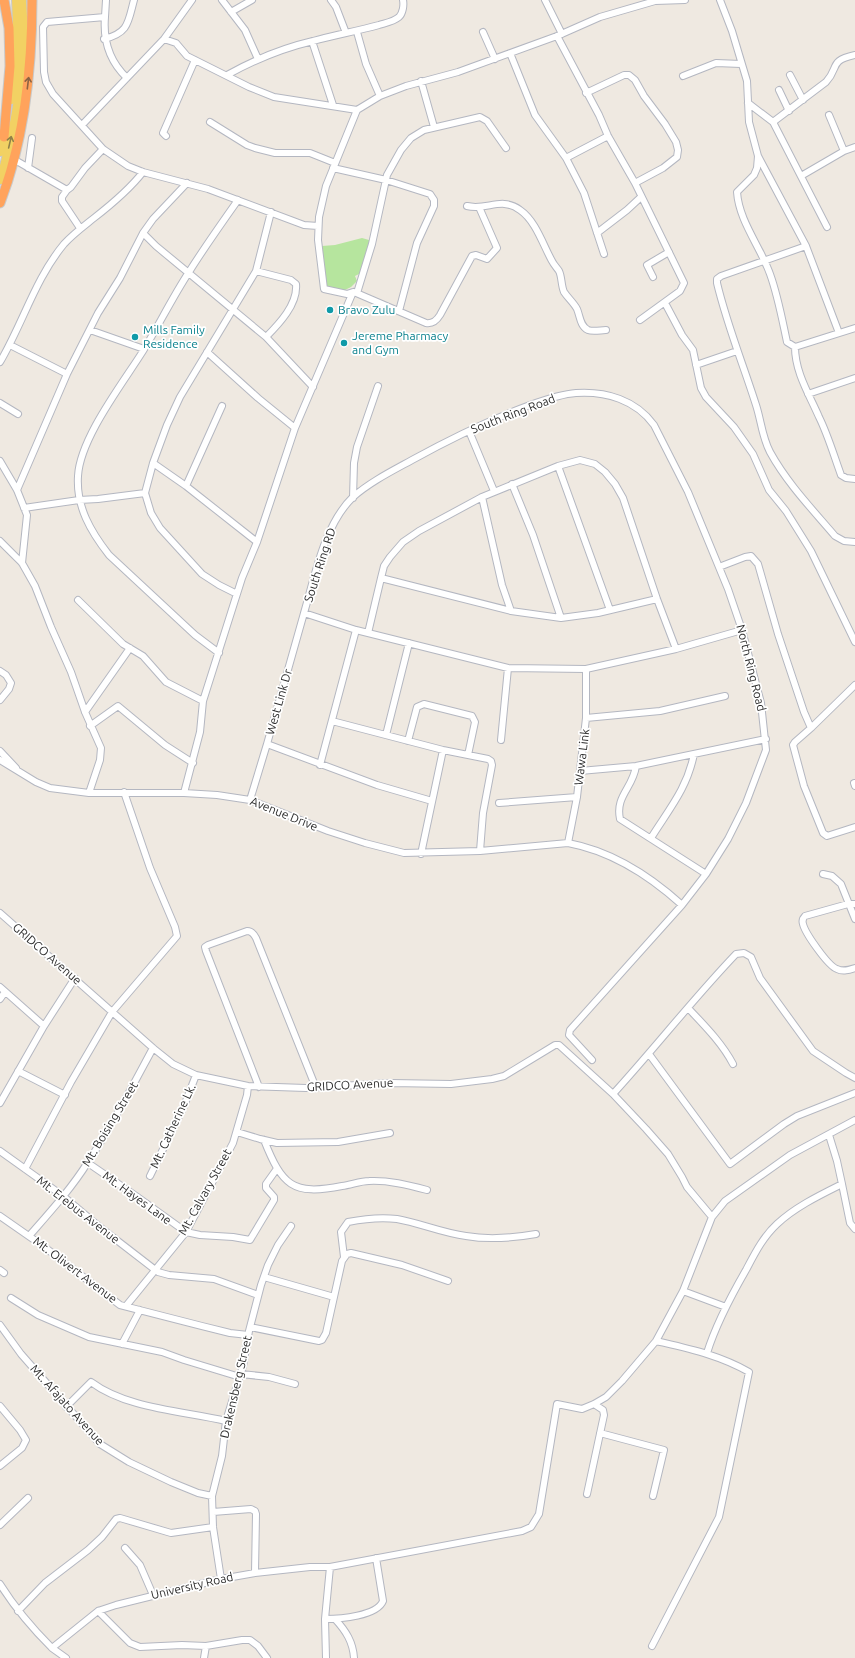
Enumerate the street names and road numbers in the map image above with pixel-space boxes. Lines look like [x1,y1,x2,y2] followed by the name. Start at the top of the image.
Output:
[469,392,557,436] street label: South Ring Road
[301,526,338,604] street label: South Ring RD
[734,623,769,713] street label: North Ring Road
[263,667,294,736] street label: West Link Dr
[572,728,591,786] street label: Wawa Link
[249,794,320,833] street label: Avenue Drive
[10,920,84,987] street label: GRIDCO Avenue
[306,1076,394,1093] street label: GRIDCO Avenue
[79,1079,140,1169] street label: Mt. Boising Street
[147,1082,198,1170] street label: Mt. Catherine Lk.
[175,1146,234,1237] street label: Mt. Calvary Street
[100,1168,174,1227] street label: Mt. Hayes Lane
[34,1173,122,1246] street label: Mt. Erebus Avenue
[31,1234,120,1305] street label: Mt. Olivert Avenue
[217,1334,254,1440] street label: Drakensberg Street
[28,1362,107,1447] street label: Mt. Afajato Avenue
[150,1570,234,1601] street label: University Road

